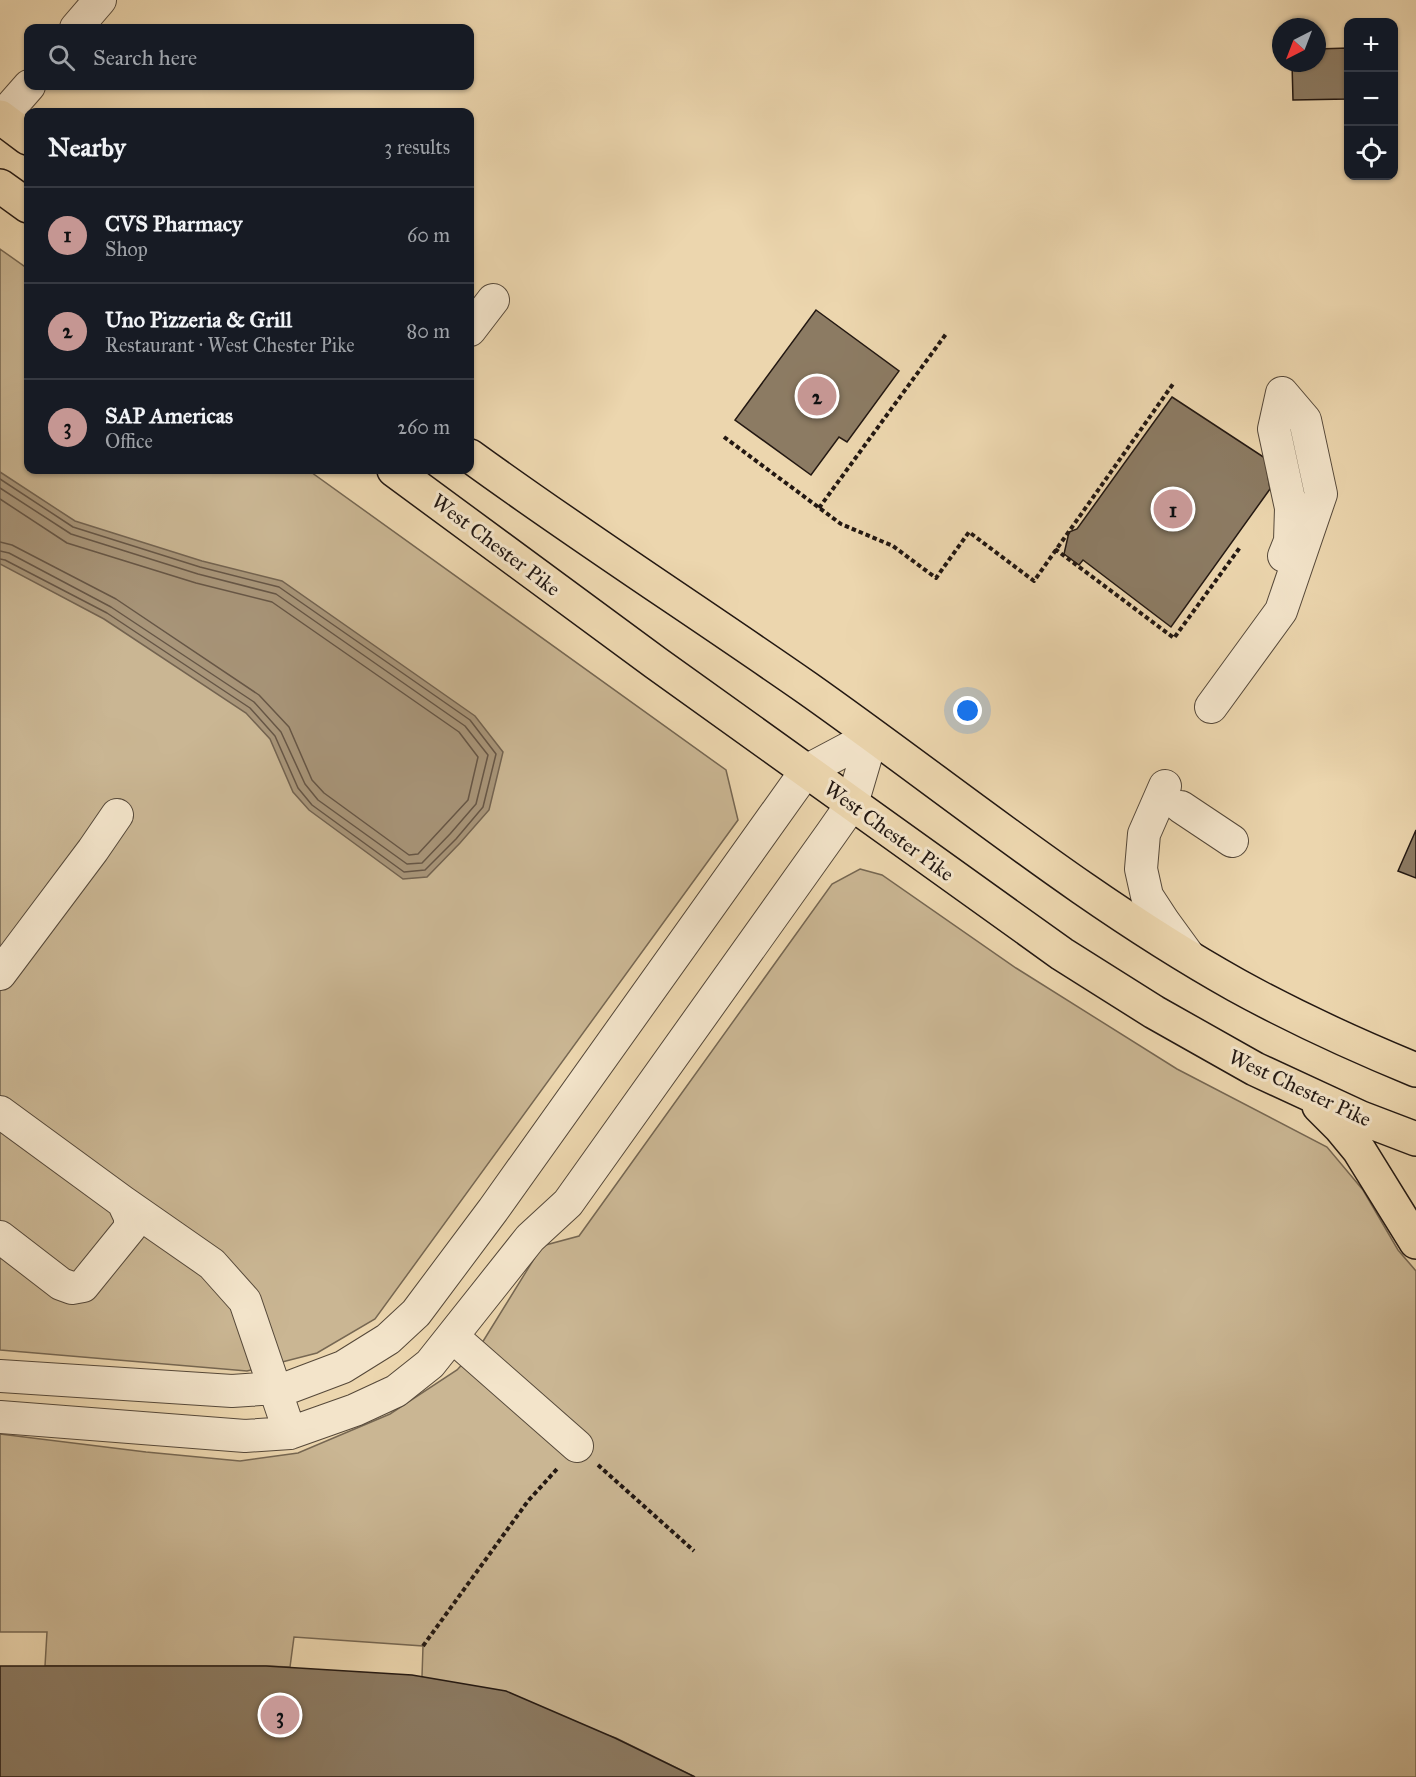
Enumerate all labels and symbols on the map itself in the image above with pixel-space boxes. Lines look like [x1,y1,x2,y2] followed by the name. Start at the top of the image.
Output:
[1272,18,1326,72] north arrow
[798,374,836,418] pin: 2
[1154,486,1192,532] pin: 1
[426,488,566,602] street label: West Chester Pike
[953,696,982,725] your location
[819,775,959,887] street label: West Chester Pike
[1225,1044,1376,1133] street label: West Chester Pike
[260,1692,300,1738] pin: 3

